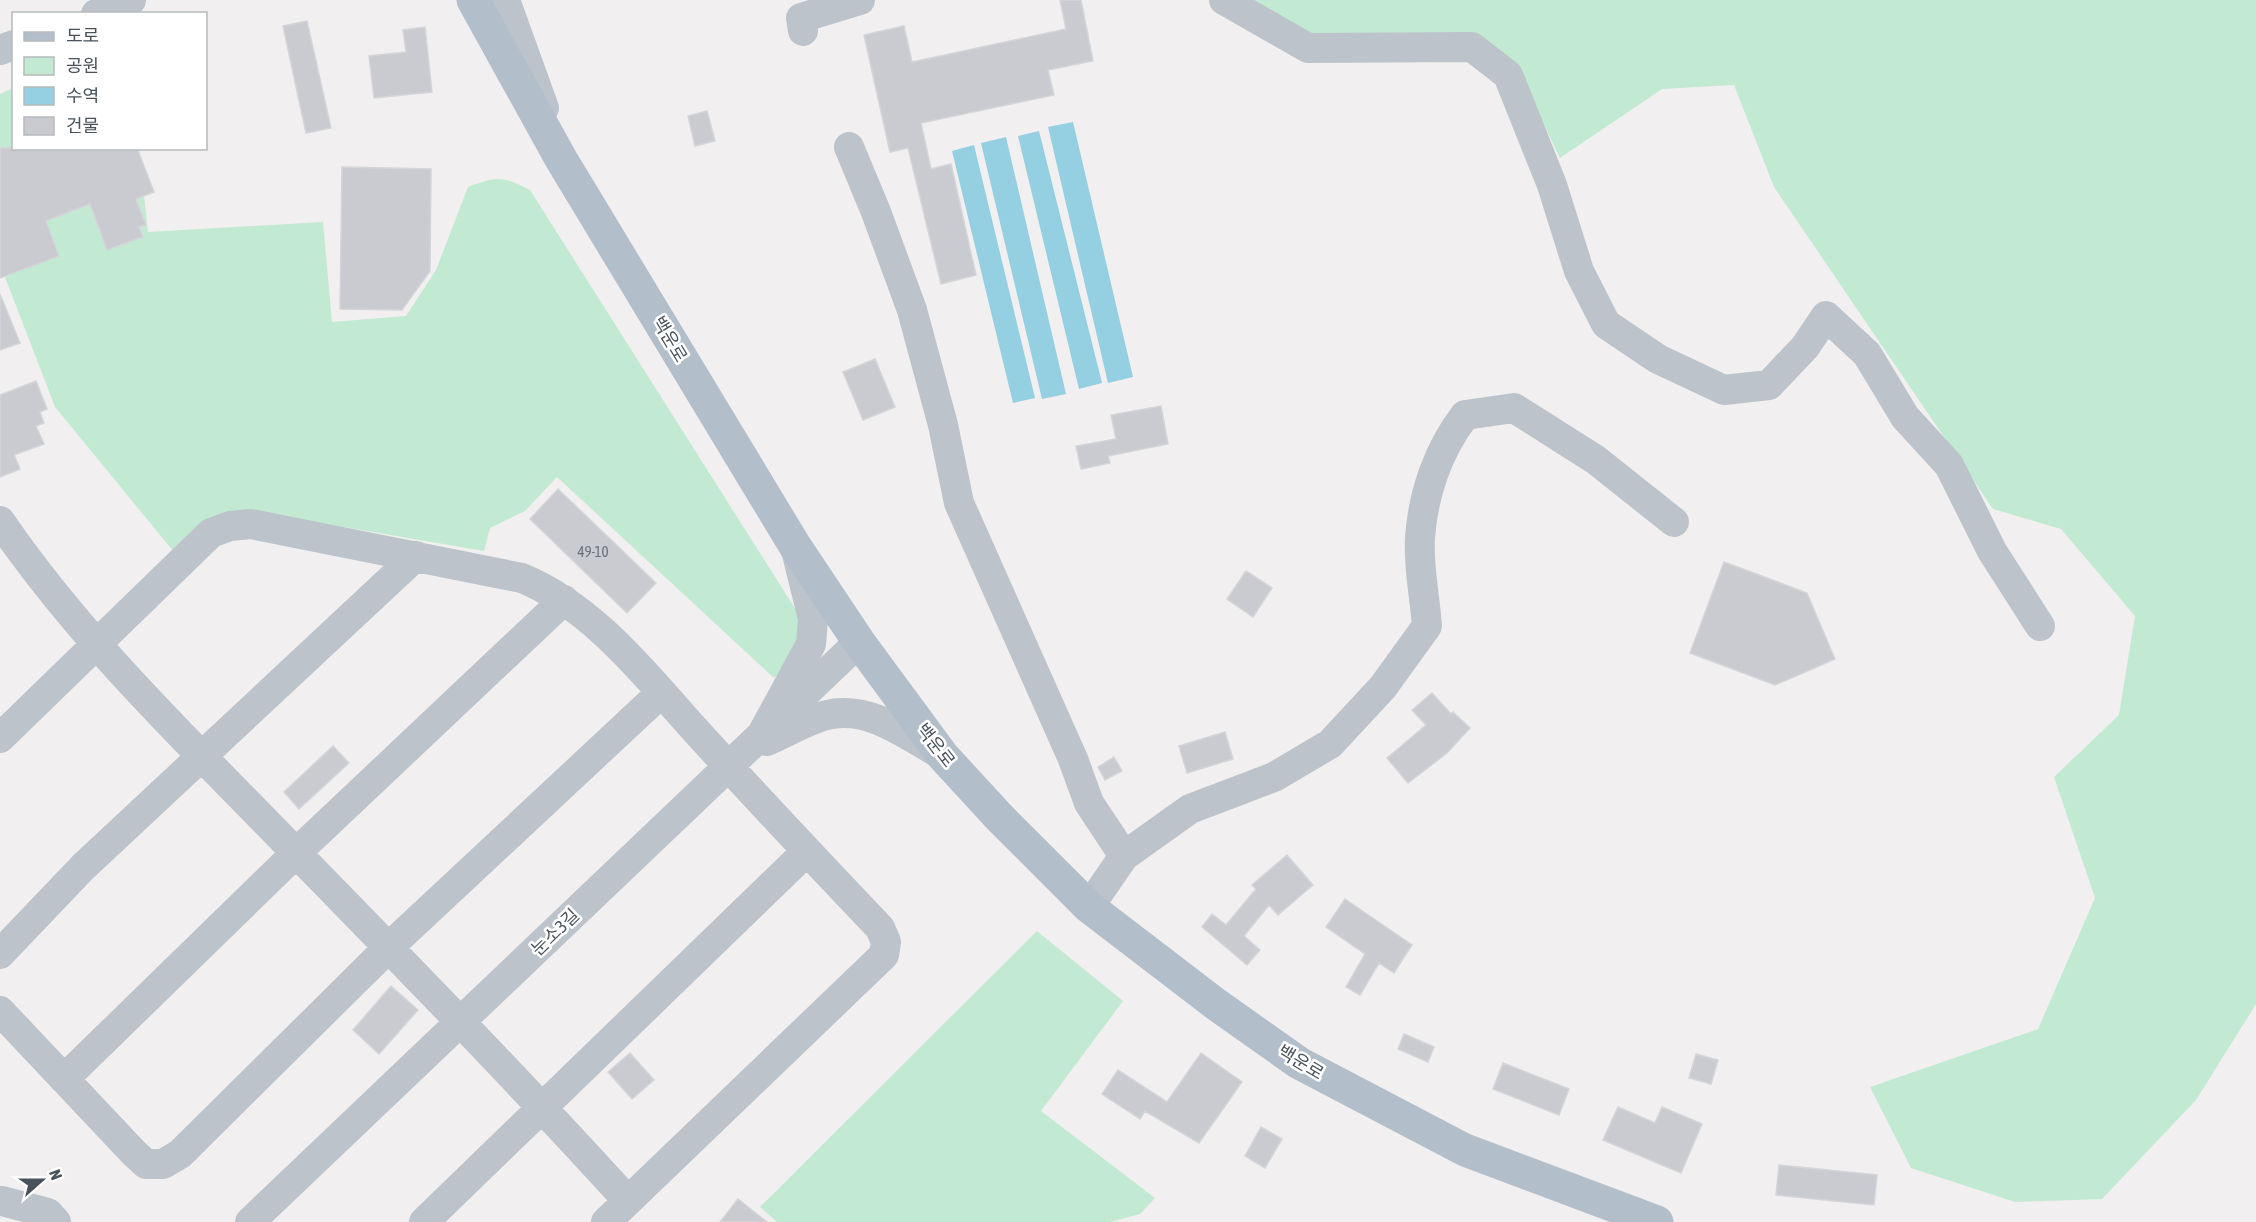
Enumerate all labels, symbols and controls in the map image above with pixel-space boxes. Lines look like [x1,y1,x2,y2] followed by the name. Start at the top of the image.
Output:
[12,12,207,150] legend
[66,25,99,46] text: 도로
[66,55,99,76] text: 공원
[66,85,99,106] text: 수역
[66,115,99,136] text: 건물
[648,312,692,366] street label: 백운로
[577,543,609,560] house number: 49-10
[912,719,960,771] street label: 백운로
[527,904,583,960] street label: 눈소3길
[1274,1040,1328,1084] street label: 백운로
[12,1150,72,1210] north arrow
[46,1167,66,1182] text: N

